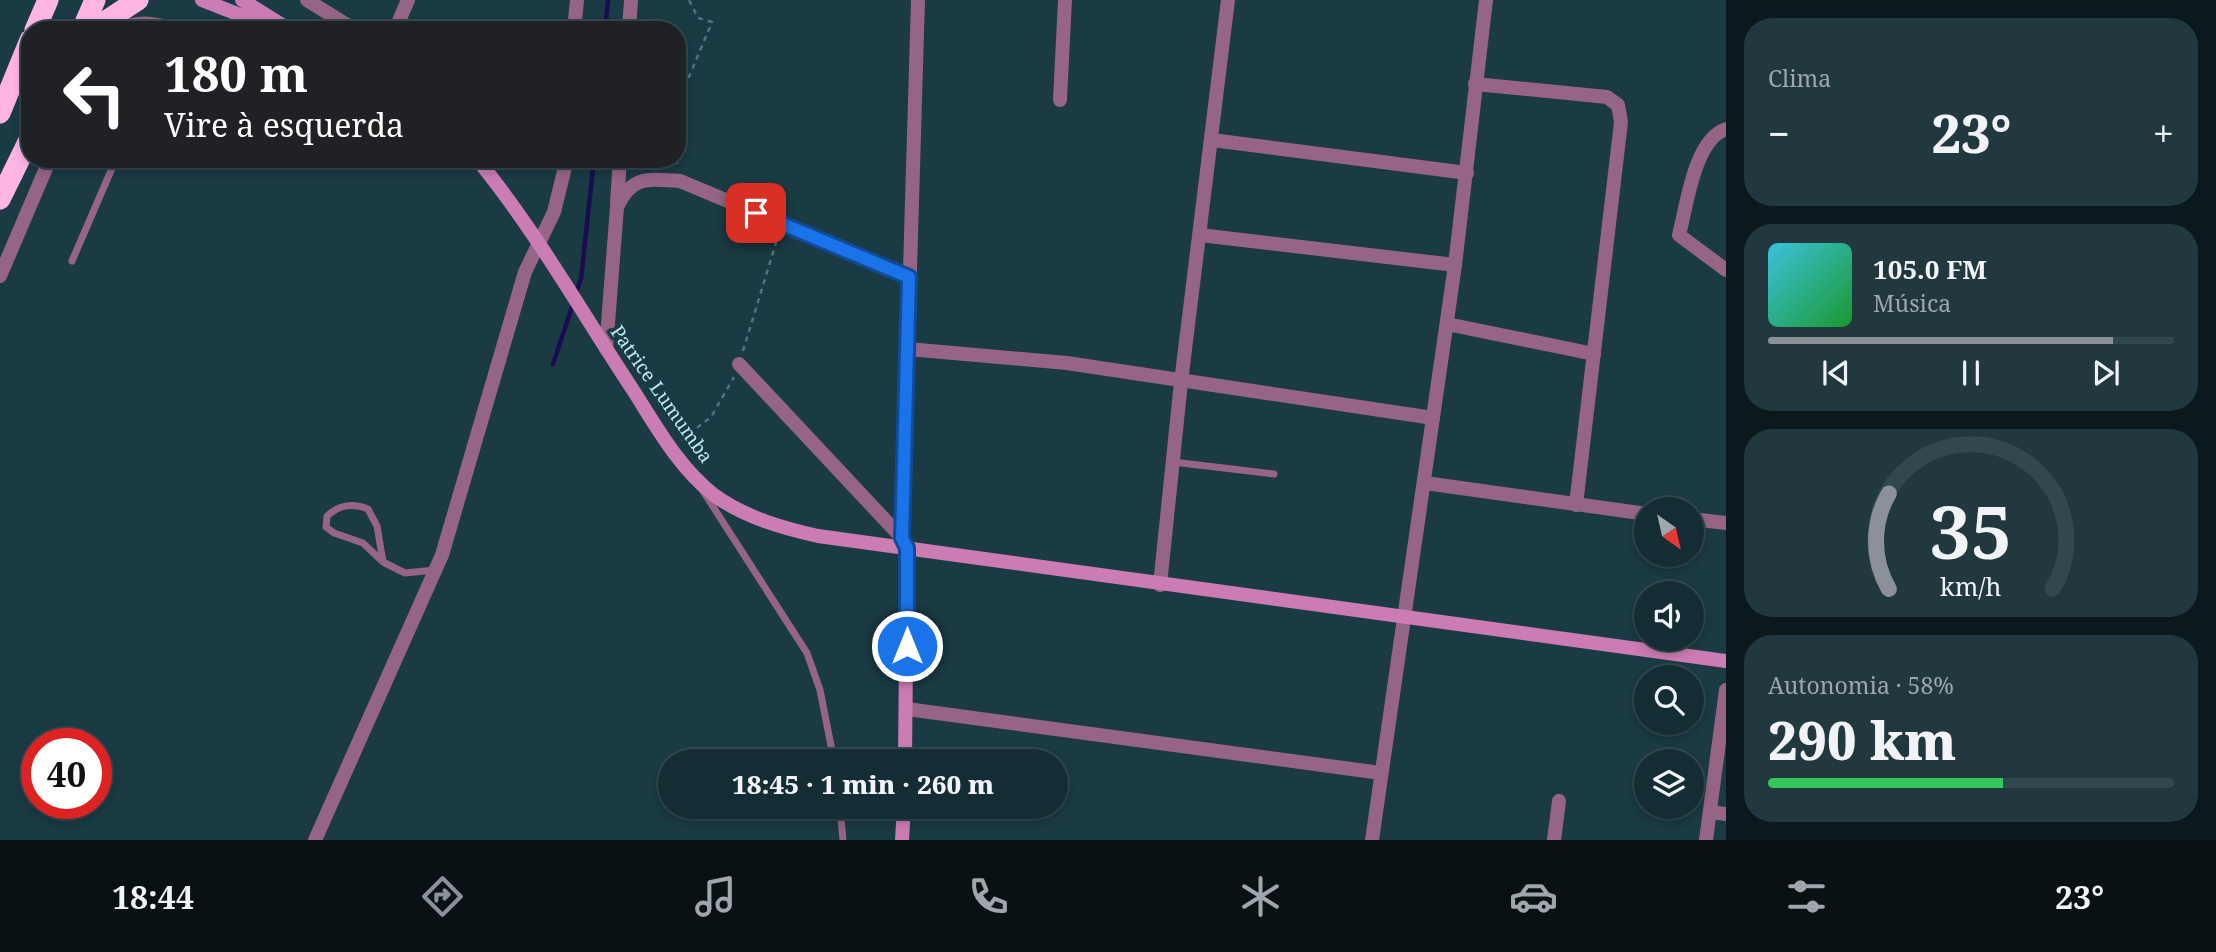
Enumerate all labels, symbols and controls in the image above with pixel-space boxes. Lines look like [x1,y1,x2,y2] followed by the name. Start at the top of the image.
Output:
[164,40,308,106] text: 180 m
[49,49,140,140] icon: left
[1768,62,1831,94] text: Clima
[1931,97,2011,168] text: 23°
[164,103,404,146] text: Vire à esquerda
[1768,107,1790,159] text: −
[2153,107,2174,159] text: +
[726,183,786,243] pin
[737,194,775,232] icon: arrive
[1873,251,1987,287] text: 105.0 FM
[1873,287,1951,319] text: Música
[605,320,719,468] street label: Patrice Lumumba
[1817,354,1855,392] icon: previous
[1952,354,1990,392] icon: pause
[2087,354,2125,392] icon: next
[1930,481,2012,580] text: 35
[1634,497,1704,567] north arrow
[1634,497,1704,819] map controls
[1940,569,2002,603] text: km/h
[1634,581,1704,651] button: sound
[870,609,944,683] position arrow
[1634,665,1704,735] button: search
[1768,669,1954,701] text: Autonomia · 58%
[1768,704,1956,775] text: 290 km
[21,728,112,819] speed limit sign: 40
[1634,749,1704,819] button: layers
[732,766,994,802] text: 18:45 · 1 min · 260 m
[418,872,467,921] icon: directions
[691,872,740,921] icon: music
[964,872,1013,921] icon: phone
[1236,872,1285,921] icon: climate
[1509,872,1558,921] icon: car
[1782,872,1831,921] icon: filters
[112,875,194,918] text: 18:44
[2055,875,2104,918] text: 23°

